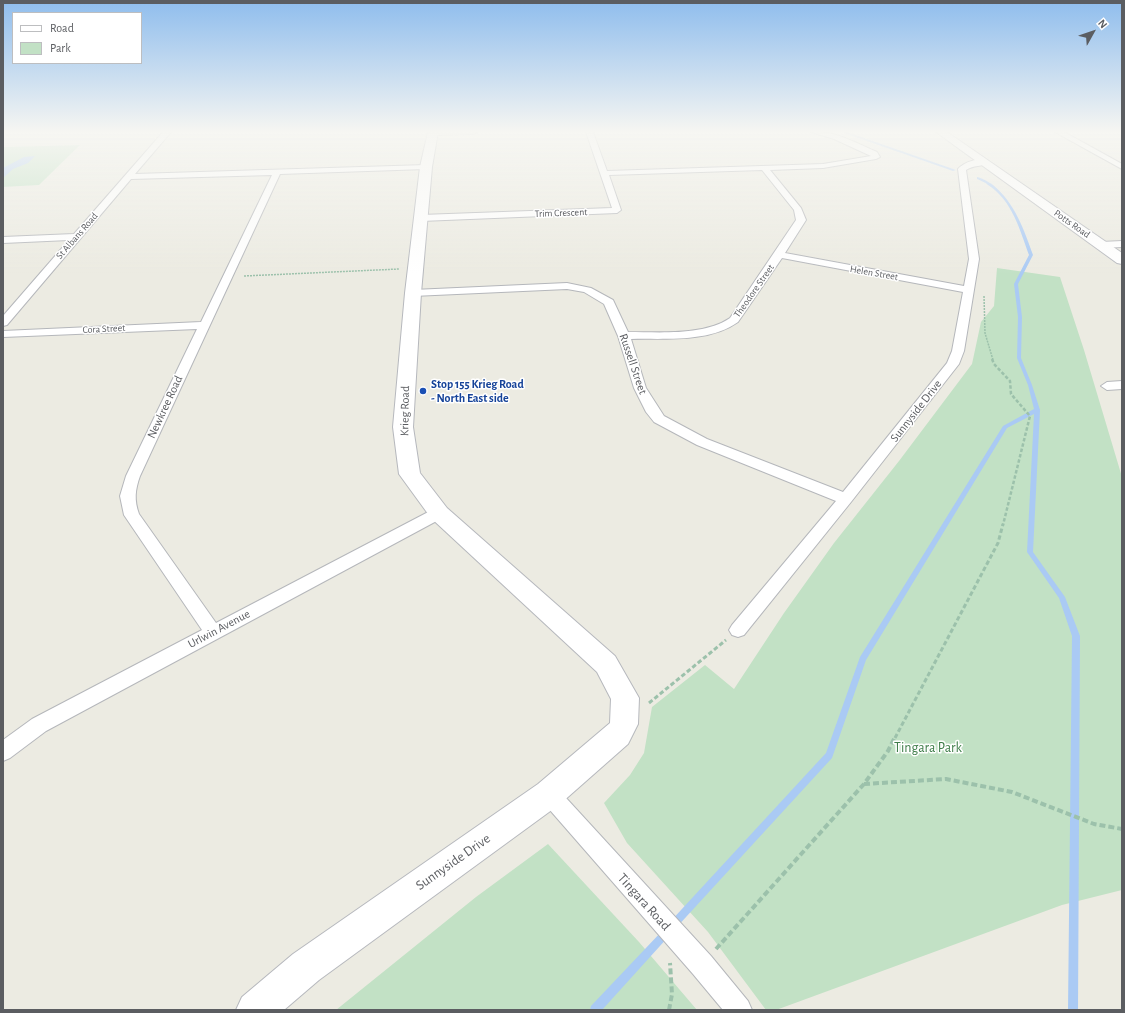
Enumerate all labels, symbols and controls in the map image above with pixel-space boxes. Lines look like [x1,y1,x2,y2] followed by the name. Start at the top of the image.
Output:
[12,12,142,64] legend
[1073,12,1113,52] north arrow
[1096,17,1109,30] text: N
[50,22,74,34] text: Road
[50,42,71,54] text: Park
[534,206,588,220] street label: Trim Crescent
[1052,207,1092,241] street label: Potts Road
[53,210,101,262] street label: St Albans Road
[731,262,777,320] street label: Theodore Street
[849,263,899,283] street label: Helen Street
[82,322,126,336] street label: Cora Street
[616,332,650,396] street label: Russell Street
[144,373,186,441] street label: Newkree Road
[431,377,524,405] place label: Stop 155 Krieg Road - North East side
[887,377,945,445] street label: Sunnyside Drive
[397,386,413,436] street label: Krieg Road
[418,386,428,396] marker: Stop 155 Krieg Road - North East side
[185,607,253,651] street label: Urlwin Avenue
[894,740,962,756] park label: Tingara Park
[412,830,494,894] street label: Sunnyside Drive
[614,870,674,934] street label: Tingara Road

